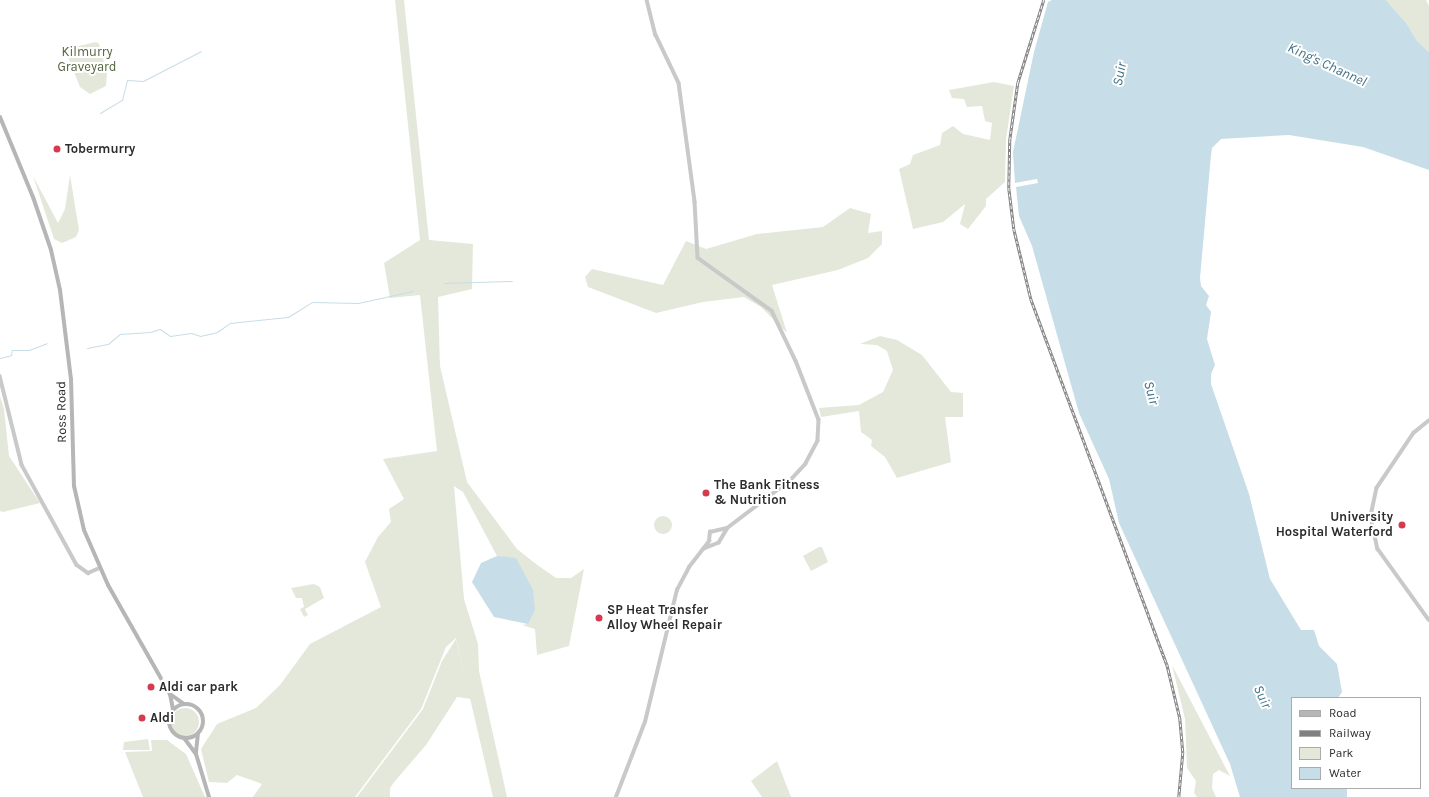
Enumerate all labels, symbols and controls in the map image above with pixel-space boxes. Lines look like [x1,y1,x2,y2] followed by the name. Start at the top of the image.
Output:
[1285,39,1369,91] water label: King's Channel
[57,45,117,76] park label: Kilmurry Graveyard
[1109,61,1131,87] water label: Suir
[65,141,135,157] place label: Tobermurry
[52,144,62,154] marker: Tobermurry
[1140,379,1162,407] water label: Suir
[54,381,70,443] street label: Ross Road
[714,478,819,509] place label: The Bank Fitness & Nutrition
[701,488,711,498] marker: The Bank Fitness & Nutrition
[1276,510,1393,541] place label: University Hospital Waterford
[1396,519,1408,531] marker: University Hospital Waterford
[607,603,722,634] place label: SP Heat Transfer Alloy Wheel Repair
[594,613,604,623] marker: SP Heat Transfer Alloy Wheel Repair
[159,679,238,695] place label: Aldi car park
[146,682,156,692] marker: Aldi car park
[1249,683,1275,711] water label: Suir
[1291,697,1421,789] legend
[1329,706,1357,720] text: Road
[150,710,174,726] place label: Aldi
[137,713,147,723] marker: Aldi
[1329,726,1371,740] text: Railway
[1329,746,1353,760] text: Park
[1329,766,1361,780] text: Water

